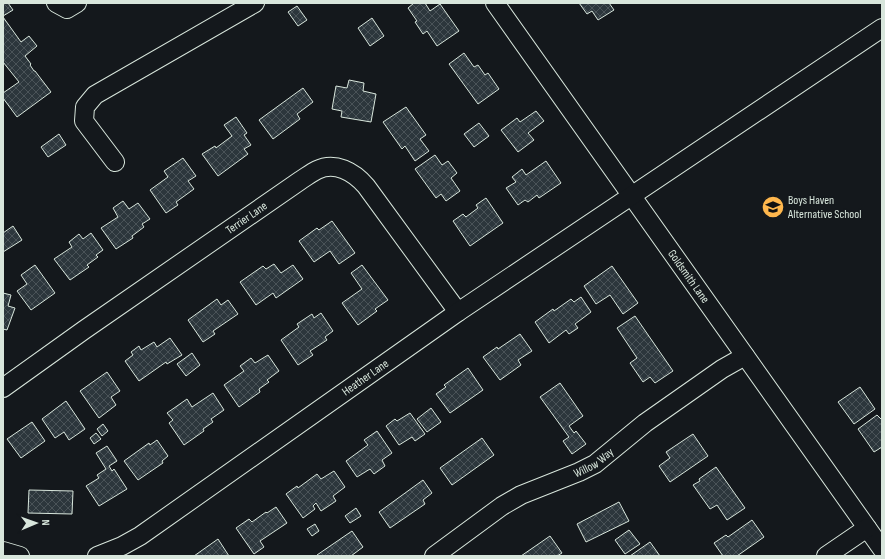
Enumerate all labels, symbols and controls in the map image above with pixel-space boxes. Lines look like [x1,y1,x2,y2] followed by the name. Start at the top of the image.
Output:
[787,193,862,222] place label: Boys Haven Alternative School
[760,194,786,220] school or university icon: Boys Haven Alternative School
[223,198,270,237] street label: Terrier Lane
[665,247,713,306] street label: Goldsmith Lane
[339,356,392,399] street label: Heather Lane
[571,444,617,481] street label: Willow Way
[16,503,56,543] north arrow
[39,520,52,526] text: N

